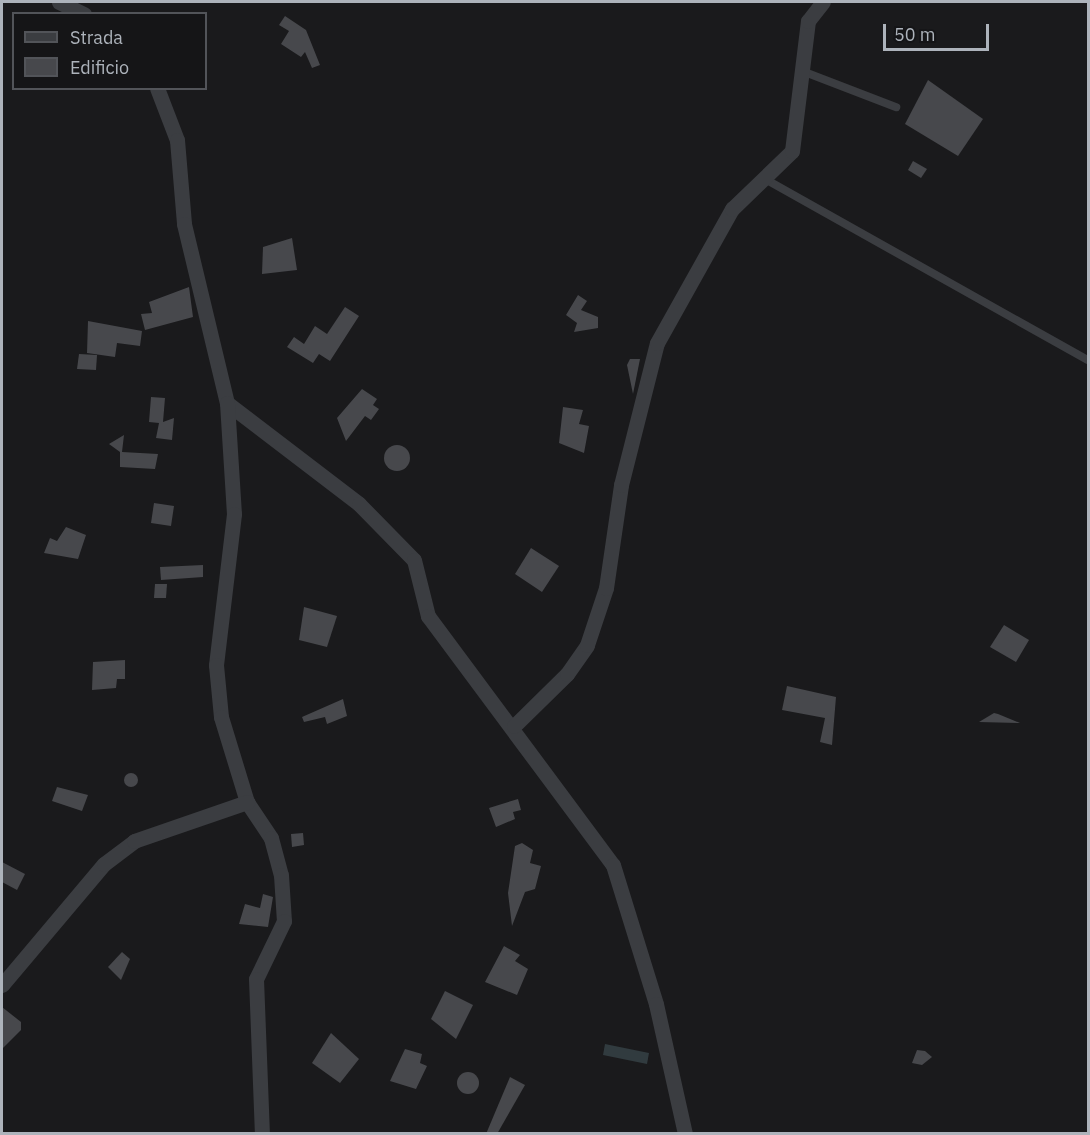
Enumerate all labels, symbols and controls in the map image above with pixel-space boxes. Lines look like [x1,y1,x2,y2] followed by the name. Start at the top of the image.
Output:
[12,12,207,90] legend
[886,12,992,50] scale bar
[894,23,936,46] text: 50 m
[70,26,123,49] text: Strada
[70,56,129,79] text: Edificio

